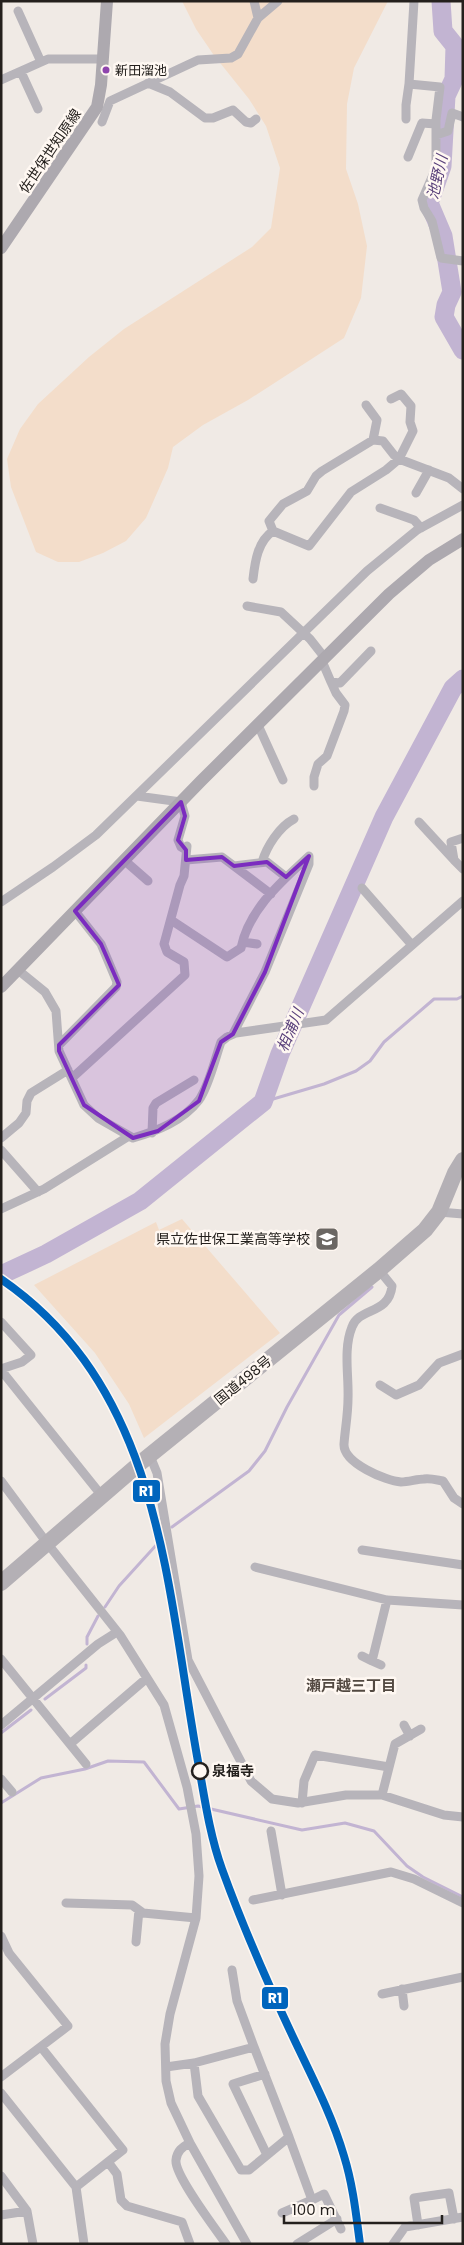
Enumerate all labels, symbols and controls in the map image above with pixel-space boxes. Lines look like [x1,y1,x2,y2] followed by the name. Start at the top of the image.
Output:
[115,61,167,80] place label: 新田溜池
[101,65,111,75] marker: 新田溜池
[14,105,86,197] street label: 佐世保世知原線
[422,151,453,201] water label: 池野川
[272,1003,309,1055] water label: 相浦川
[314,1226,340,1252] school or university icon: 県立佐世保工業高等学校
[156,1229,310,1249] place label: 県立佐世保工業高等学校
[210,1351,276,1409] street label: 国道498号
[132,1479,161,1503] line badge: R1
[139,1481,153,1501] text: R1
[306,1675,396,1696] district label: 瀬戸越三丁目
[212,1761,254,1781] place label: 泉福寺
[191,1762,209,1780] marker: 泉福寺
[261,1986,289,2010] line badge: R1
[268,1988,282,2008] text: R1
[284,2192,442,2224] scale bar
[292,2199,335,2220] text: 100 m

